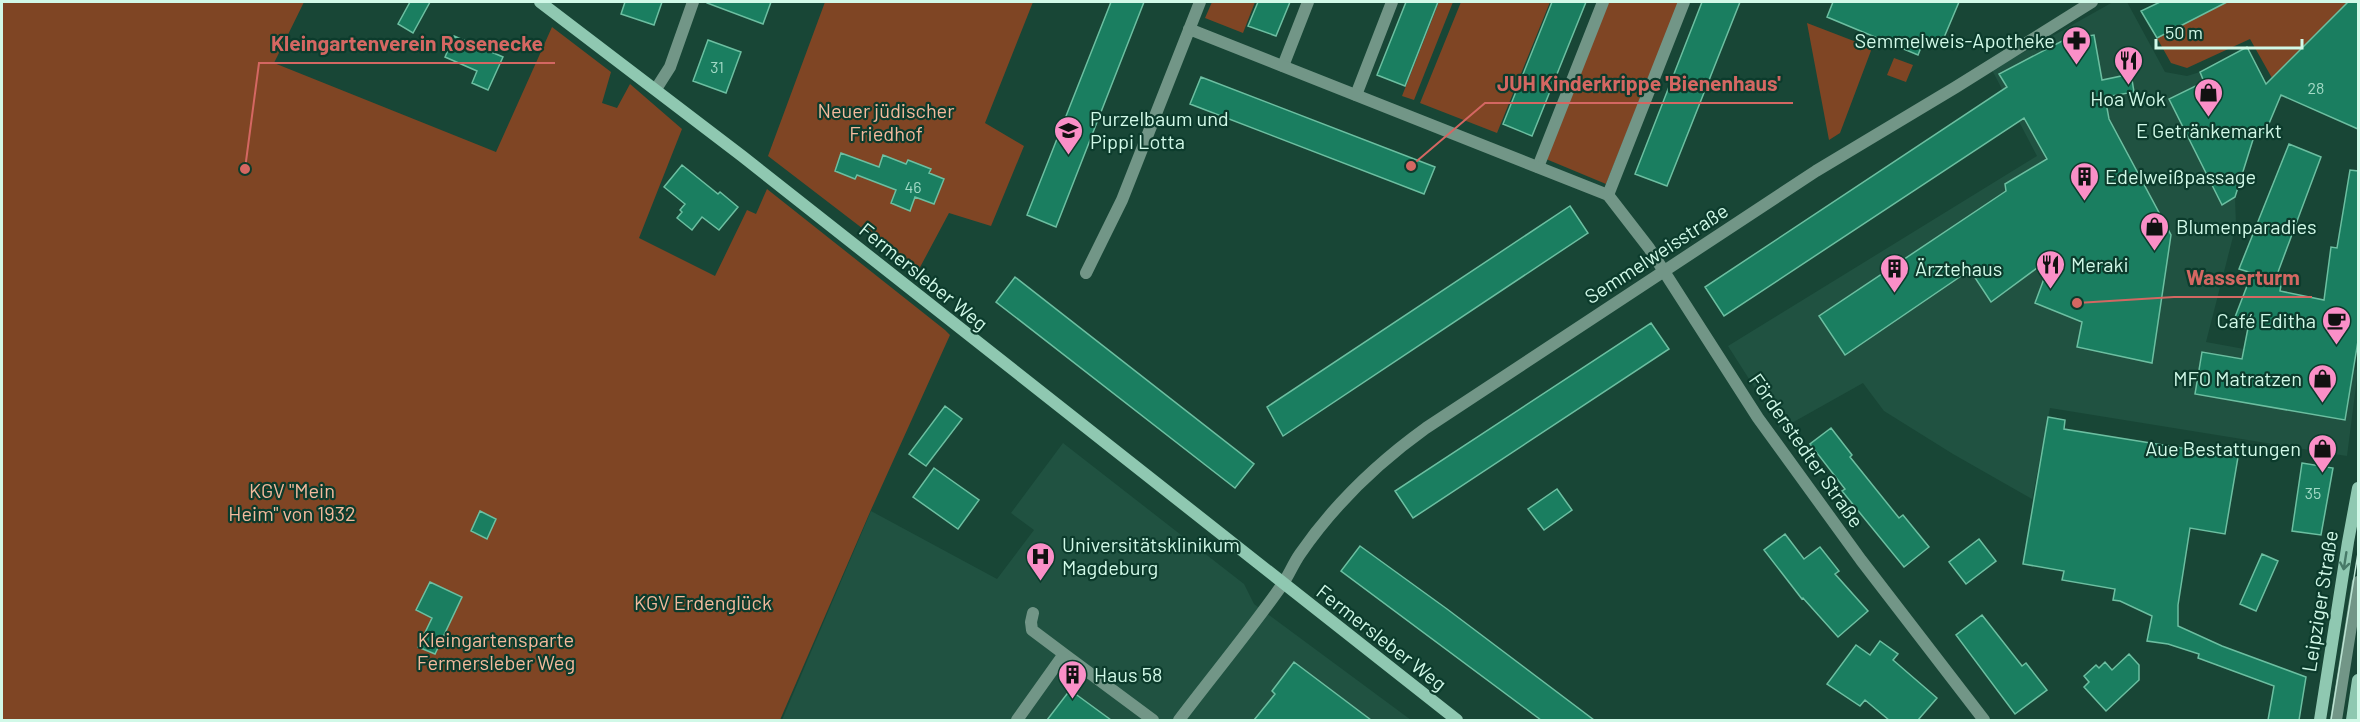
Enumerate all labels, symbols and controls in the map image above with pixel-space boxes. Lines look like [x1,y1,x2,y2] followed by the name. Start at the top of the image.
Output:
[2156,12,2302,50] scale bar
[2165,21,2203,43] text: 50 m
[259,24,555,63] callout: Kleingartenverein Rosenecke
[2060,24,2092,66] pharmacy icon: Semmelweis-Apotheke
[1854,28,2055,52] place label: Semmelweis-Apotheke
[271,30,543,55] text: Kleingartenverein Rosenecke
[2112,44,2144,86] restaurant icon: Hoa Wok
[710,57,724,76] house number: 31
[1485,64,1793,103] callout: JUH Kinderkrippe 'Bienenhaus'
[1497,70,1781,95] text: JUH Kinderkrippe 'Bienenhaus'
[2193,76,2225,118] shop icon: E Getränkemarkt
[2308,78,2324,97] house number: 28
[2090,86,2166,110] place label: Hoa Wok
[817,98,955,145] park label: Neuer jüdischer Friedhof
[1090,106,1229,153] place label: Purzelbaum und Pippi Lotta
[1053,114,1085,156] school or university icon: Purzelbaum und Pippi Lotta
[2136,118,2282,142] place label: E Getränkemarkt
[2068,160,2100,202] building icon: Edelweißpassage
[2105,164,2256,188] place label: Edelweißpassage
[904,177,922,196] house number: 46
[1580,198,1732,308] street label: Semmelweisstraße
[2139,210,2171,252] shop icon: Blumenparadies
[2176,214,2317,238] place label: Blumenparadies
[855,217,993,335] street label: Fermersleber Weg
[2034,248,2066,290] restaurant icon: Meraki
[1878,252,1910,294] building icon: Ärztehaus
[2071,252,2129,276] place label: Meraki
[1915,256,2002,280] place label: Ärztehaus
[2174,258,2312,297] callout: Wasserturm
[2186,264,2300,289] text: Wasserturm
[2321,304,2353,346] cafe icon: Café Editha
[2217,308,2316,332] place label: Café Editha
[2307,362,2339,404] shop icon: MFO Matratzen
[2173,366,2302,390] place label: MFO Matratzen
[1745,368,1869,532] street label: Förderstedter Straße
[2306,432,2338,474] shop icon: Aue Bestattungen
[2145,436,2301,460] place label: Aue Bestattungen
[228,478,356,525] park label: KGV "Mein Heim" von 1932
[2305,483,2321,502] house number: 35
[2296,528,2342,674] street label: Leipziger Straße
[1062,532,1240,579] place label: Universitätsklinikum Magdeburg
[1025,540,1057,582] hospital icon: Universitätsklinikum Magdeburg
[2339,551,2350,571] one-way arrow
[1312,579,1452,695] street label: Fermersleber Weg
[634,590,772,614] park label: KGV Erdenglück
[417,627,575,674] park label: Kleingartensparte Fermersleber Weg
[1057,658,1089,700] building icon: Haus 58
[1094,662,1162,686] place label: Haus 58

